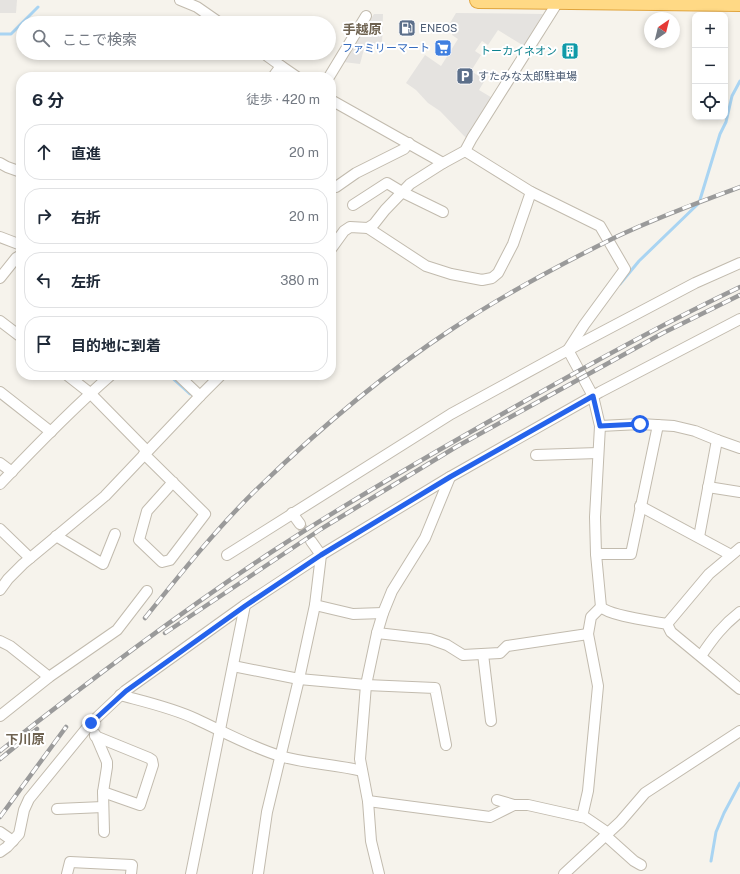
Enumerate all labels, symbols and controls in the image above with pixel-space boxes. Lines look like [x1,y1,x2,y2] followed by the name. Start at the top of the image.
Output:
[644,12,680,48] north arrow
[692,12,728,120] map controls
[692,12,728,48] button: +
[16,16,336,60] search box
[397,18,417,38] fuel station icon: ENEOS
[342,22,382,37] district label: 手越原
[420,22,457,34] place label: ENEOS
[30,27,52,49] icon: search
[62,31,137,48] text: ここで検索
[433,38,453,58] supermarket icon: ファミリーマート
[560,41,580,61] building icon: トーカイネオン
[342,42,430,54] place label: ファミリーマート
[480,45,557,57] place label: トーカイネオン
[692,48,728,84] button: −
[455,66,475,86] parking icon: すたみな太郎駐車場
[478,70,577,82] place label: すたみな太郎駐車場
[692,84,728,120] button: locate
[32,90,64,110] text: 6 分
[247,92,320,107] text: 徒歩 · 420 m
[33,141,55,163] icon: ahead
[71,145,101,162] text: 直進
[289,145,319,160] text: 20 m
[33,205,55,227] icon: right
[71,209,101,226] text: 右折
[289,209,319,224] text: 20 m
[33,269,55,291] icon: left
[71,273,101,290] text: 左折
[280,273,319,288] text: 380 m
[33,333,55,355] icon: arrive
[71,337,161,354] text: 目的地に到着
[631,415,649,433] route start
[82,714,100,732] route end
[5,732,45,747] district label: 下川原

